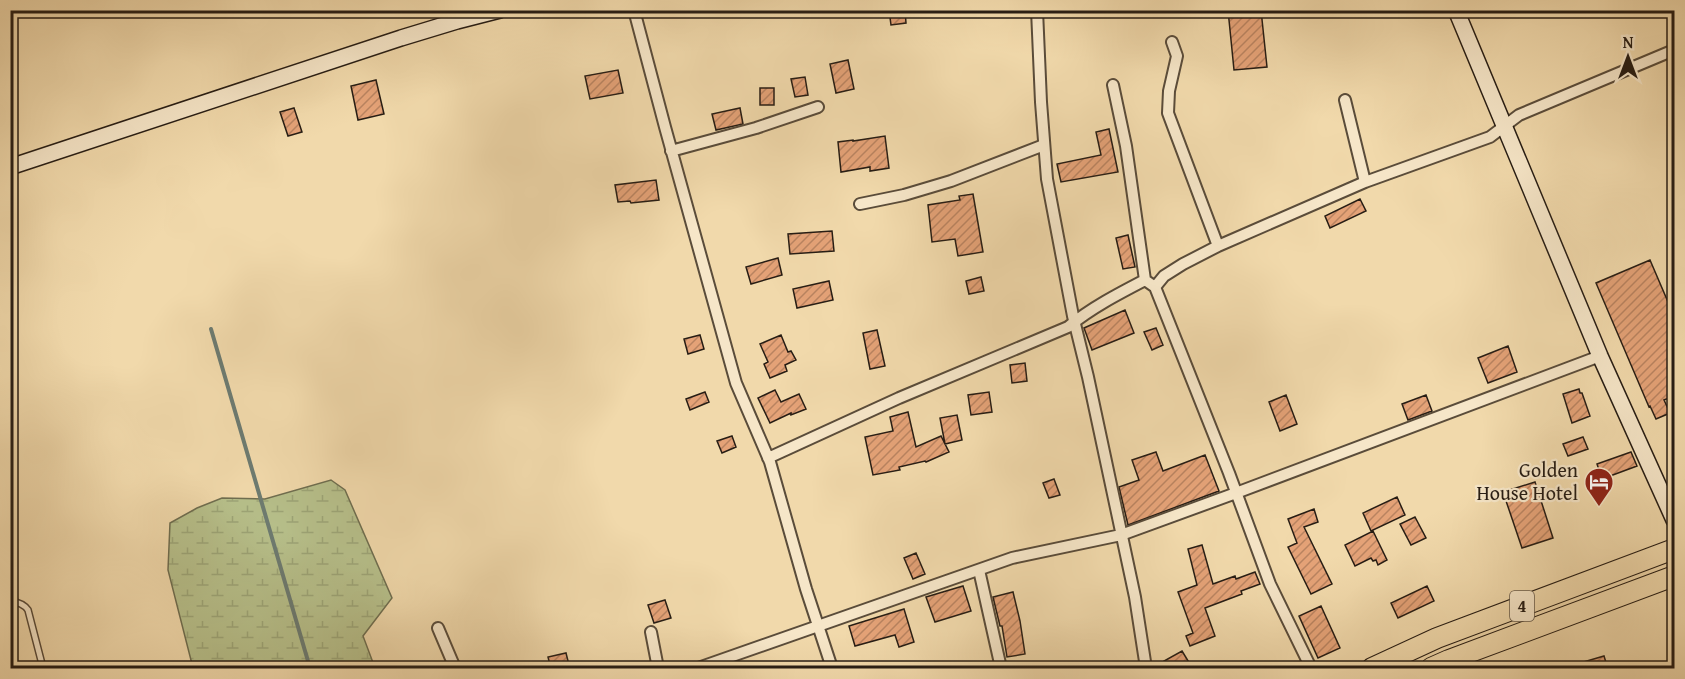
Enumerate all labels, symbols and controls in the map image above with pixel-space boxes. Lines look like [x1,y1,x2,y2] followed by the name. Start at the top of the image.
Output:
[1598,27,1658,87] north arrow
[1623,30,1634,54] text: N
[1476,455,1578,507] place label: Golden House Hotel
[1583,466,1615,508] hotel icon: Golden House Hotel
[1510,591,1534,621] road number: 4

